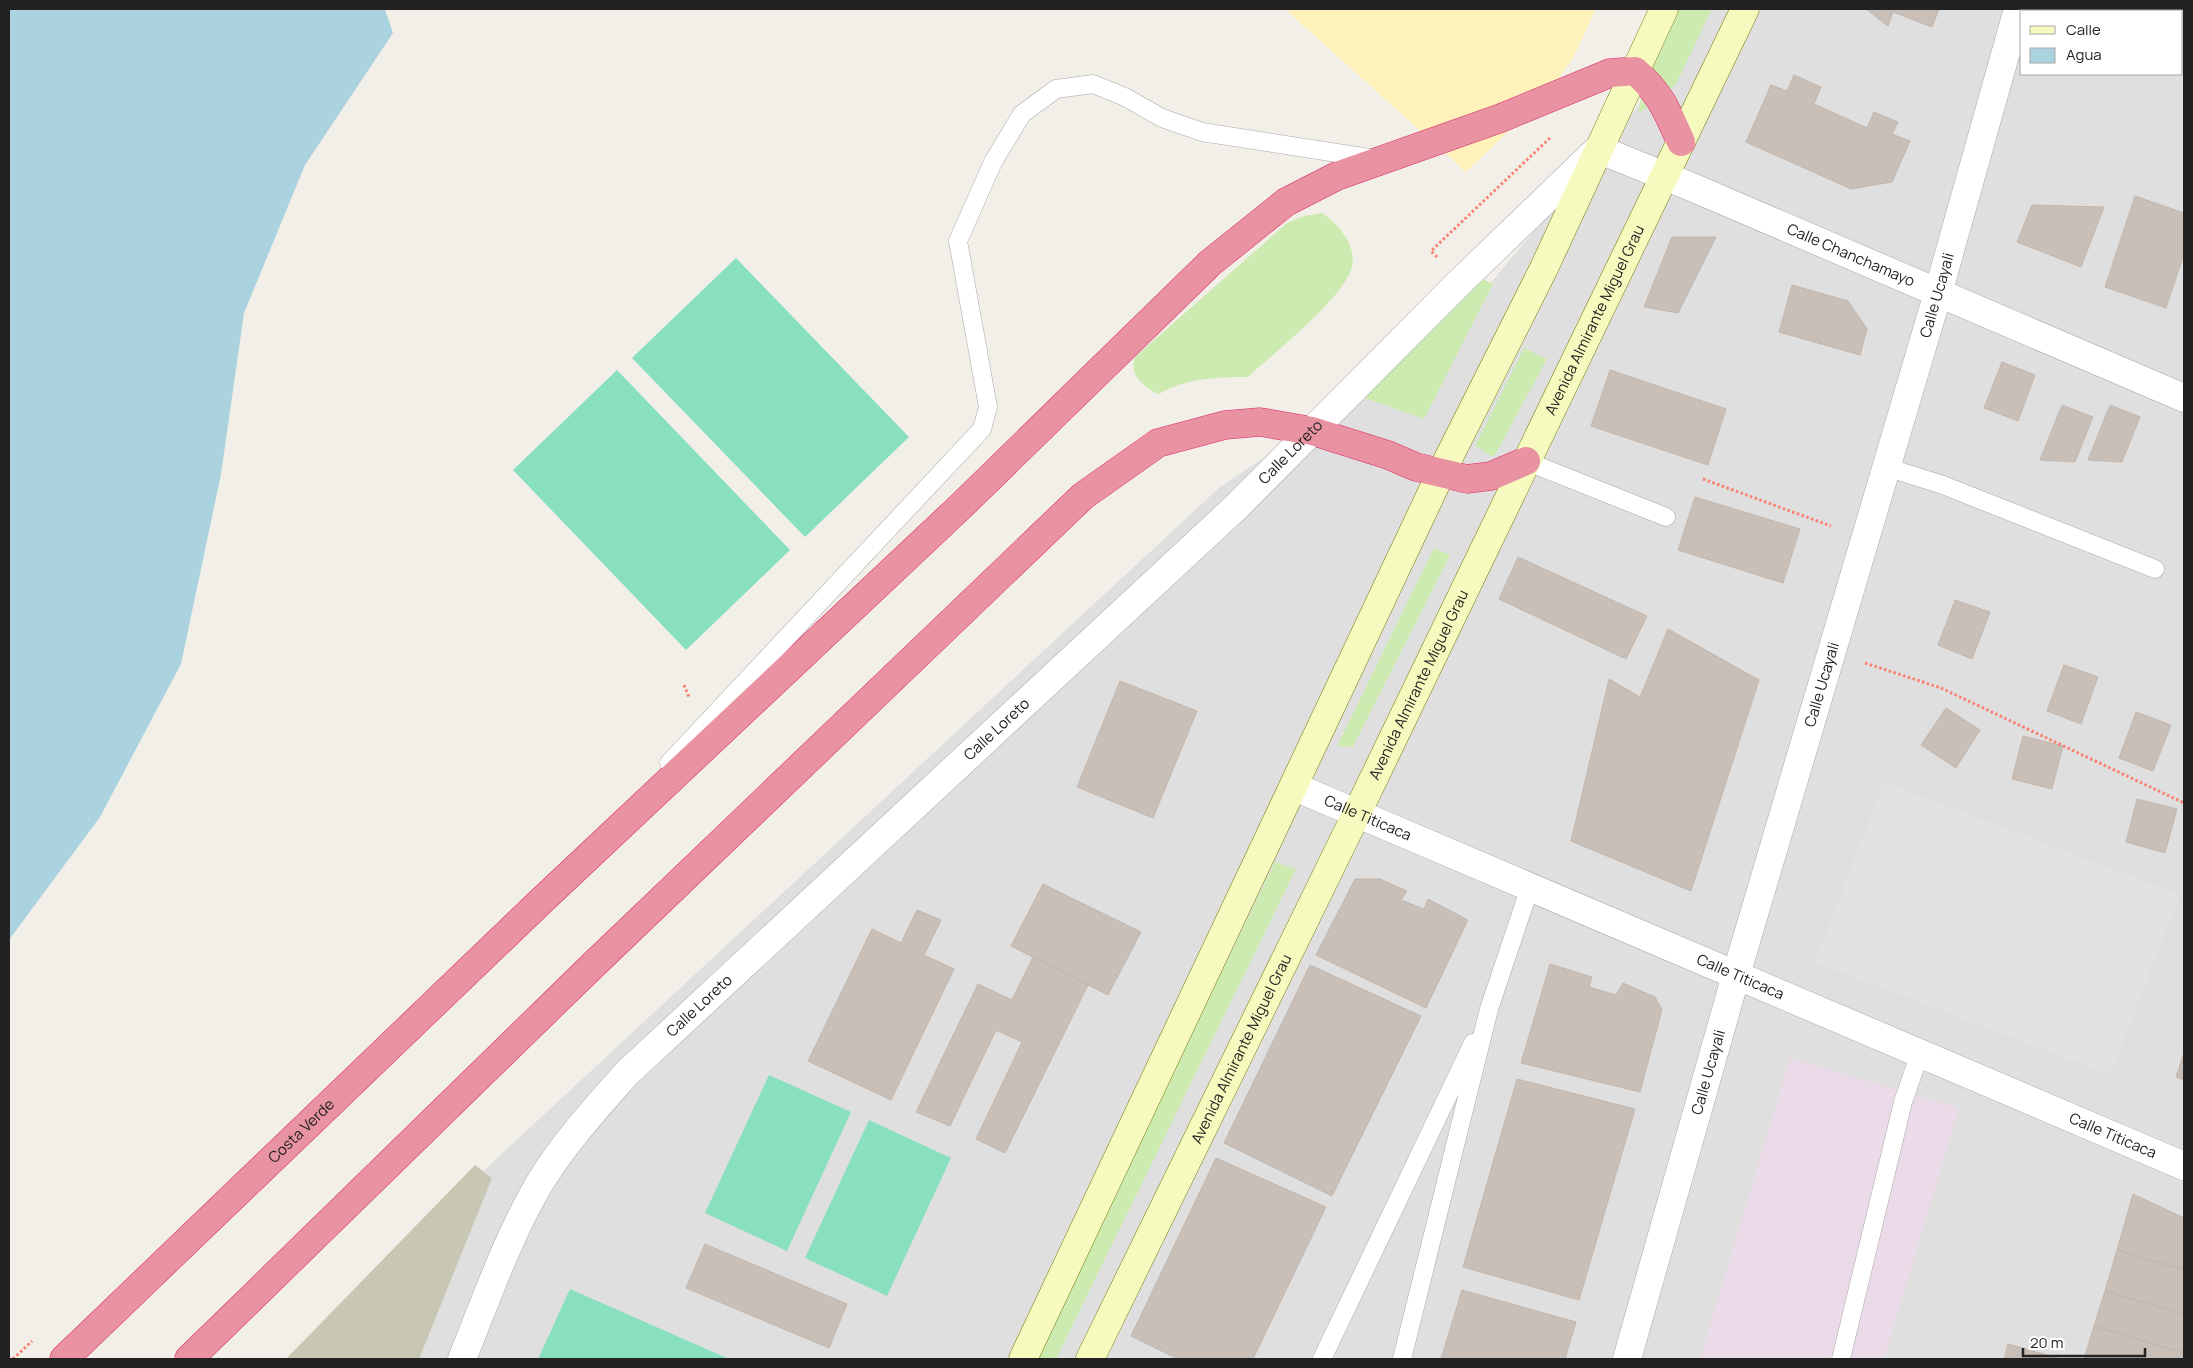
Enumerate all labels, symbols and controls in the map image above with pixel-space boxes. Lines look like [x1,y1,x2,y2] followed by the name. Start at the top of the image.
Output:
[2020,10,2183,75] legend
[2066,19,2101,40] text: Calle
[2066,44,2102,65] text: Agua
[1784,218,1918,292] street label: Calle Chanchamayo
[1540,221,1649,419] street label: Avenida Almirante Miguel Grau
[1914,250,1959,340] street label: Calle Ucayali
[1253,415,1327,489] street label: Calle Loreto
[1364,586,1473,783] street label: Avenida Almirante Miguel Grau
[1799,640,1844,729] street label: Calle Ucayali
[959,693,1034,765] street label: Calle Loreto
[1321,790,1415,845] street label: Calle Titicaca
[1693,948,1787,1004] street label: Calle Titicaca
[1186,950,1296,1147] street label: Avenida Almirante Miguel Grau
[661,969,737,1041] street label: Calle Loreto
[1686,1027,1730,1117] street label: Calle Ucayali
[263,1094,339,1168] street label: Costa Verde
[2066,1107,2160,1163] street label: Calle Titicaca
[2023,1326,2146,1358] scale bar
[2030,1332,2063,1353] text: 20 m

